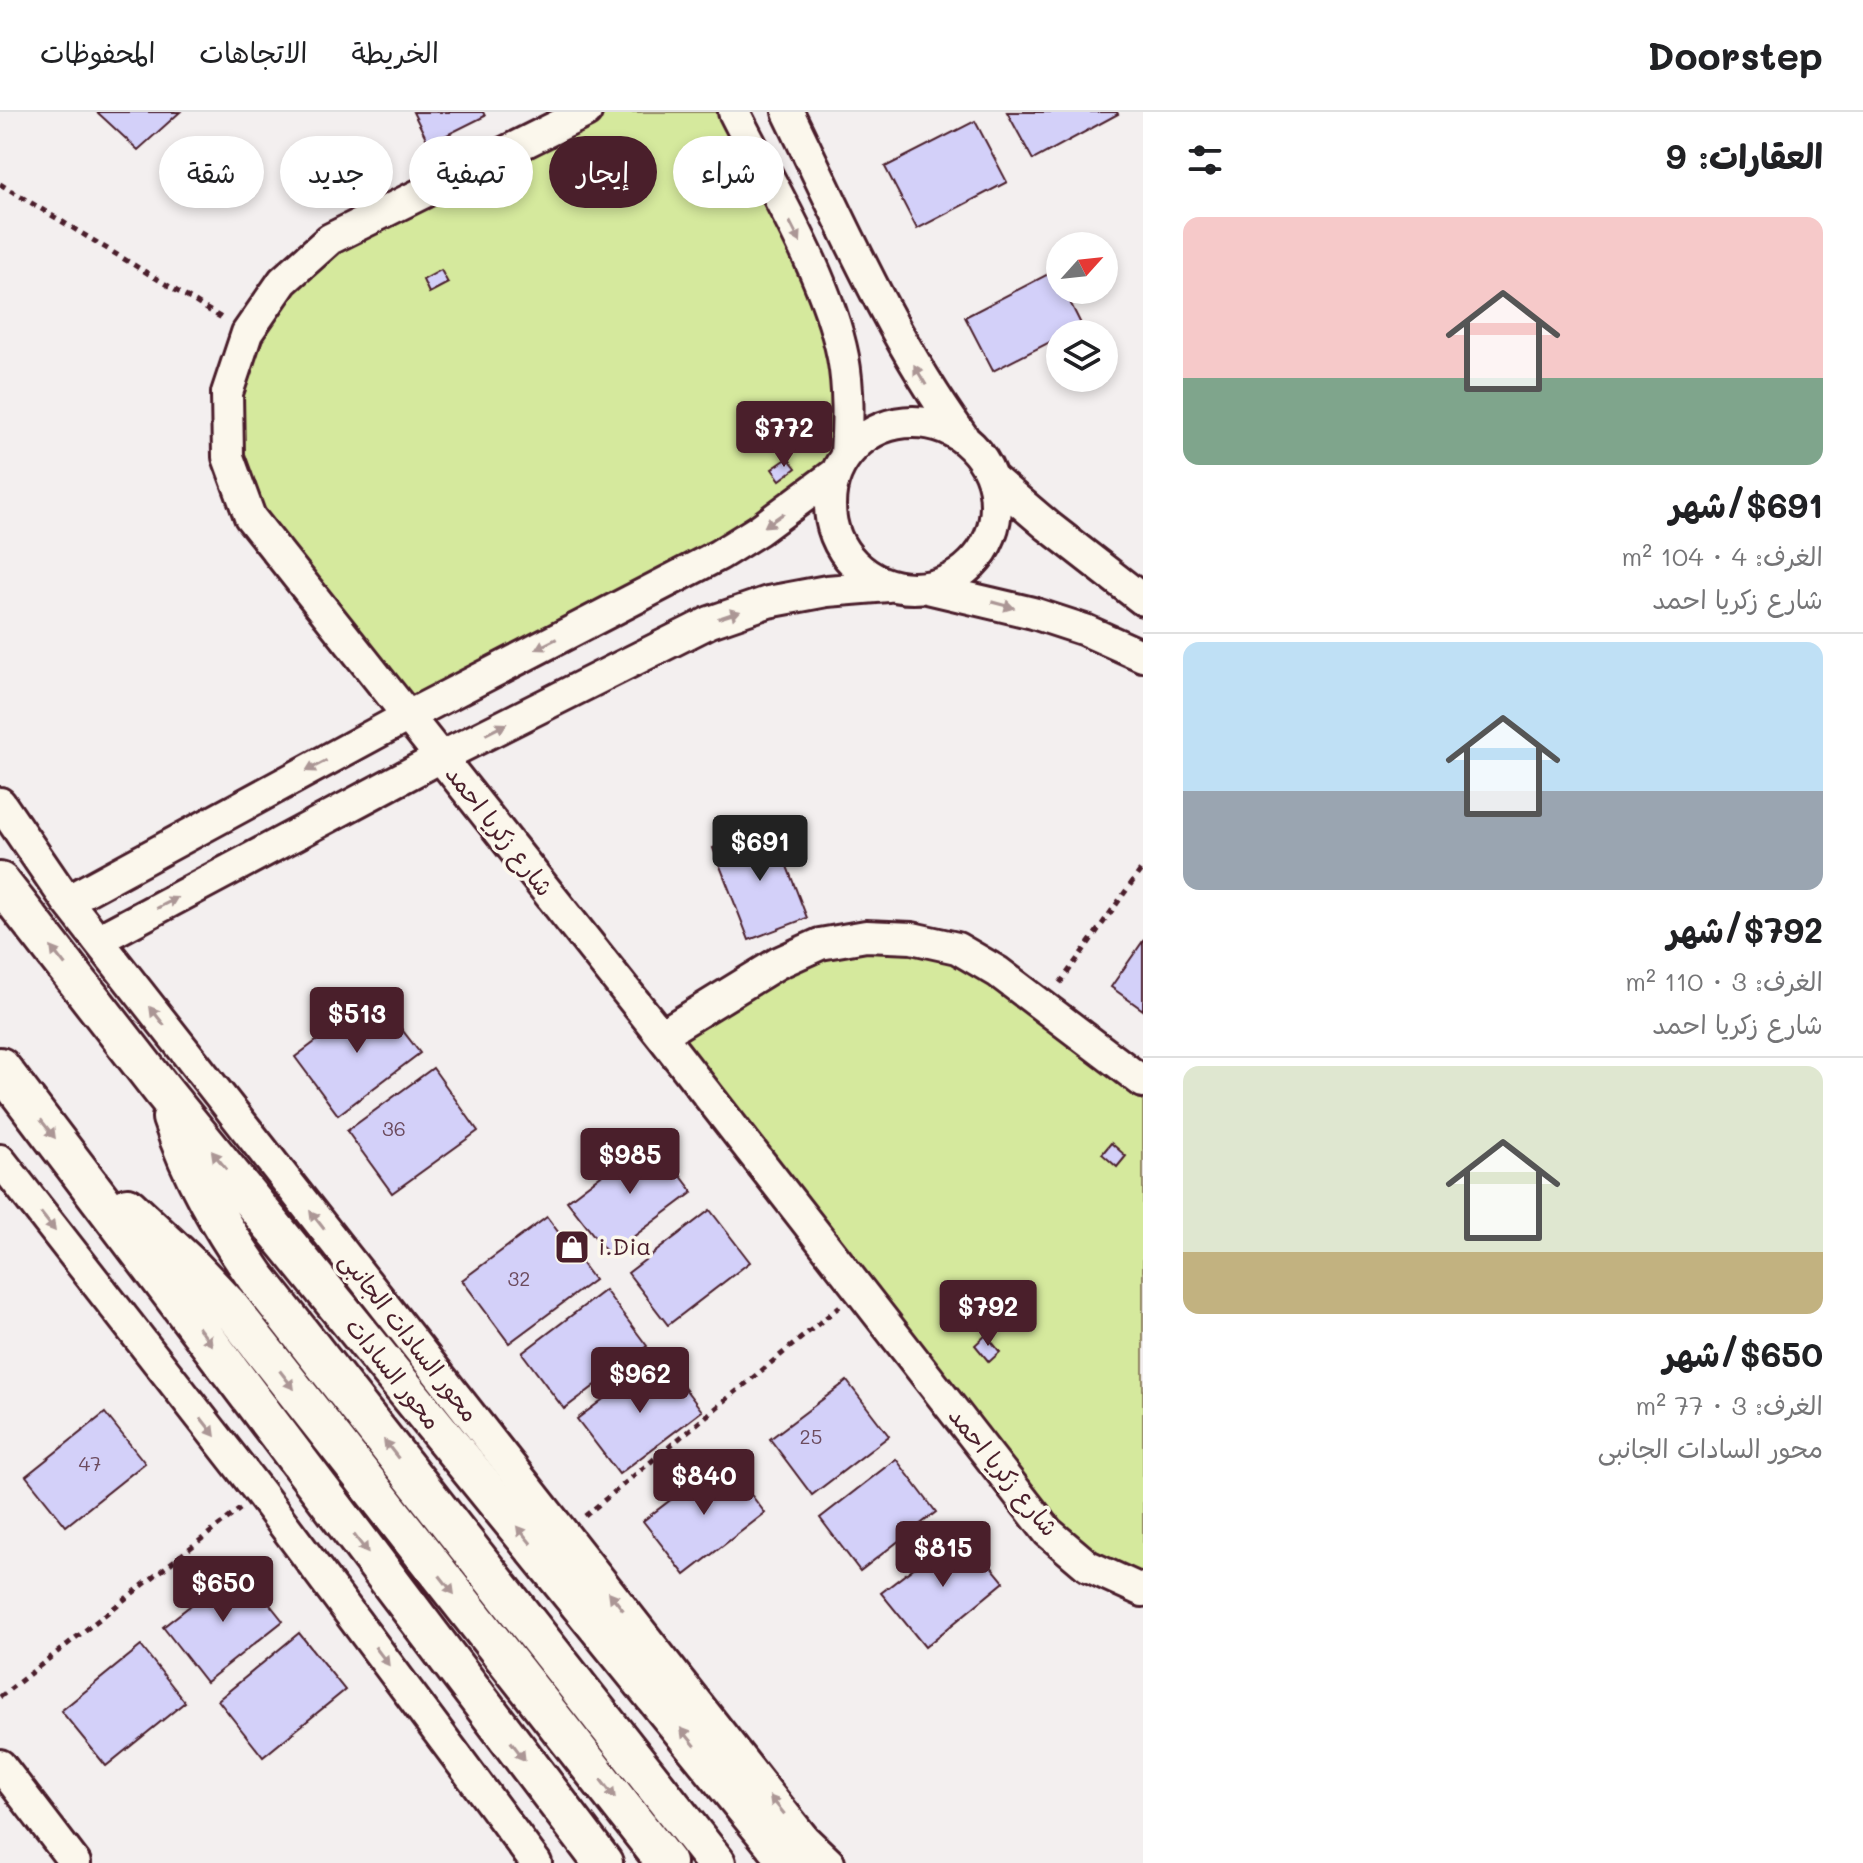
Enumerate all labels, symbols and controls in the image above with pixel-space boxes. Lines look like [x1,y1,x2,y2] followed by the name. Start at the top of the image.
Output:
[1647,30,1823,80] text: Doorstep
[40,34,155,70] text: المحفوظات
[199,34,307,70] text: الاتجاهات
[351,34,439,70] text: الخريطة
[1666,133,1823,178] text: العقارات: 9
[159,136,264,208] chip: شقة
[280,136,393,208] chip: جديد
[409,136,533,208] chip: تصفية
[549,136,657,208] chip: إيجار
[673,136,784,208] chip: شراء
[1183,138,1227,182] icon: filters
[788,220,801,243] one-way arrow
[1046,232,1118,304] north arrow
[1046,232,1118,392] map controls
[1431,269,1575,413] icon: home
[1046,320,1118,392] button: layers
[913,364,928,385] one-way arrow
[737,401,831,469] pin: $772
[754,410,814,444] text: $772
[1670,482,1823,527] text: $691/شهر
[763,512,784,527] one-way arrow
[1622,539,1823,573] text: الغرف: 4 · 104 m²
[1652,582,1823,616] text: شارع زكريا احمد
[991,600,1016,612] one-way arrow
[717,609,741,621] one-way arrow
[534,638,557,651] one-way arrow
[1431,694,1575,838] icon: home
[484,723,507,736] one-way arrow
[437,758,561,904] street label: شارع زكريا احمد
[304,759,327,772] one-way arrow
[713,815,807,883] pin: $691
[731,824,789,858] text: $691
[156,897,178,911] one-way arrow
[1667,907,1823,952] text: $792/شهر
[50,945,66,966] one-way arrow
[1625,964,1823,998] text: الغرف: 3 · 110 m²
[310,987,404,1055] pin: $513
[328,996,386,1030] text: $513
[150,1006,166,1026] one-way arrow
[1652,1007,1823,1041] text: شارع زكريا احمد
[382,1115,406,1141] house number: 36
[1431,1118,1575,1262] icon: home
[39,1119,55,1139] one-way arrow
[583,1128,677,1196] pin: $985
[599,1137,662,1171] text: $985
[210,1149,227,1170] one-way arrow
[310,1210,326,1230] one-way arrow
[39,1212,56,1232] one-way arrow
[553,1228,591,1266] shop icon: i.Dia
[598,1230,651,1261] place label: i.Dia
[334,1246,484,1428] street label: محور السادات الجانبى
[508,1265,530,1291] house number: 32
[941,1280,1035,1348] pin: $792
[958,1289,1018,1323] text: $792
[339,1313,447,1435] street label: محور السادات
[196,1326,212,1347] one-way arrow
[1663,1331,1823,1376] text: $650/شهر
[593,1347,687,1415] pin: $962
[609,1356,671,1390] text: $962
[278,1370,294,1390] one-way arrow
[1636,1388,1823,1422] text: الغرف: 3 · 77 m²
[940,1400,1066,1544] street label: شارع زكريا احمد
[199,1417,215,1437] one-way arrow
[800,1423,822,1449] house number: 25
[1597,1431,1823,1465] text: محور السادات الجانبى
[384,1439,400,1459] one-way arrow
[657,1449,751,1517] pin: $840
[79,1450,101,1476] house number: 47
[671,1458,737,1492] text: $840
[896,1521,990,1589] pin: $815
[516,1525,532,1545] one-way arrow
[914,1530,972,1564] text: $815
[353,1534,369,1554] one-way arrow
[176,1556,270,1624] pin: $650
[191,1565,255,1599] text: $650
[439,1575,455,1595] one-way arrow
[608,1591,625,1611] one-way arrow
[374,1646,390,1666] one-way arrow
[680,1727,696,1747] one-way arrow
[510,1741,526,1761] one-way arrow
[599,1779,616,1799] one-way arrow
[769,1795,786,1815] one-way arrow

